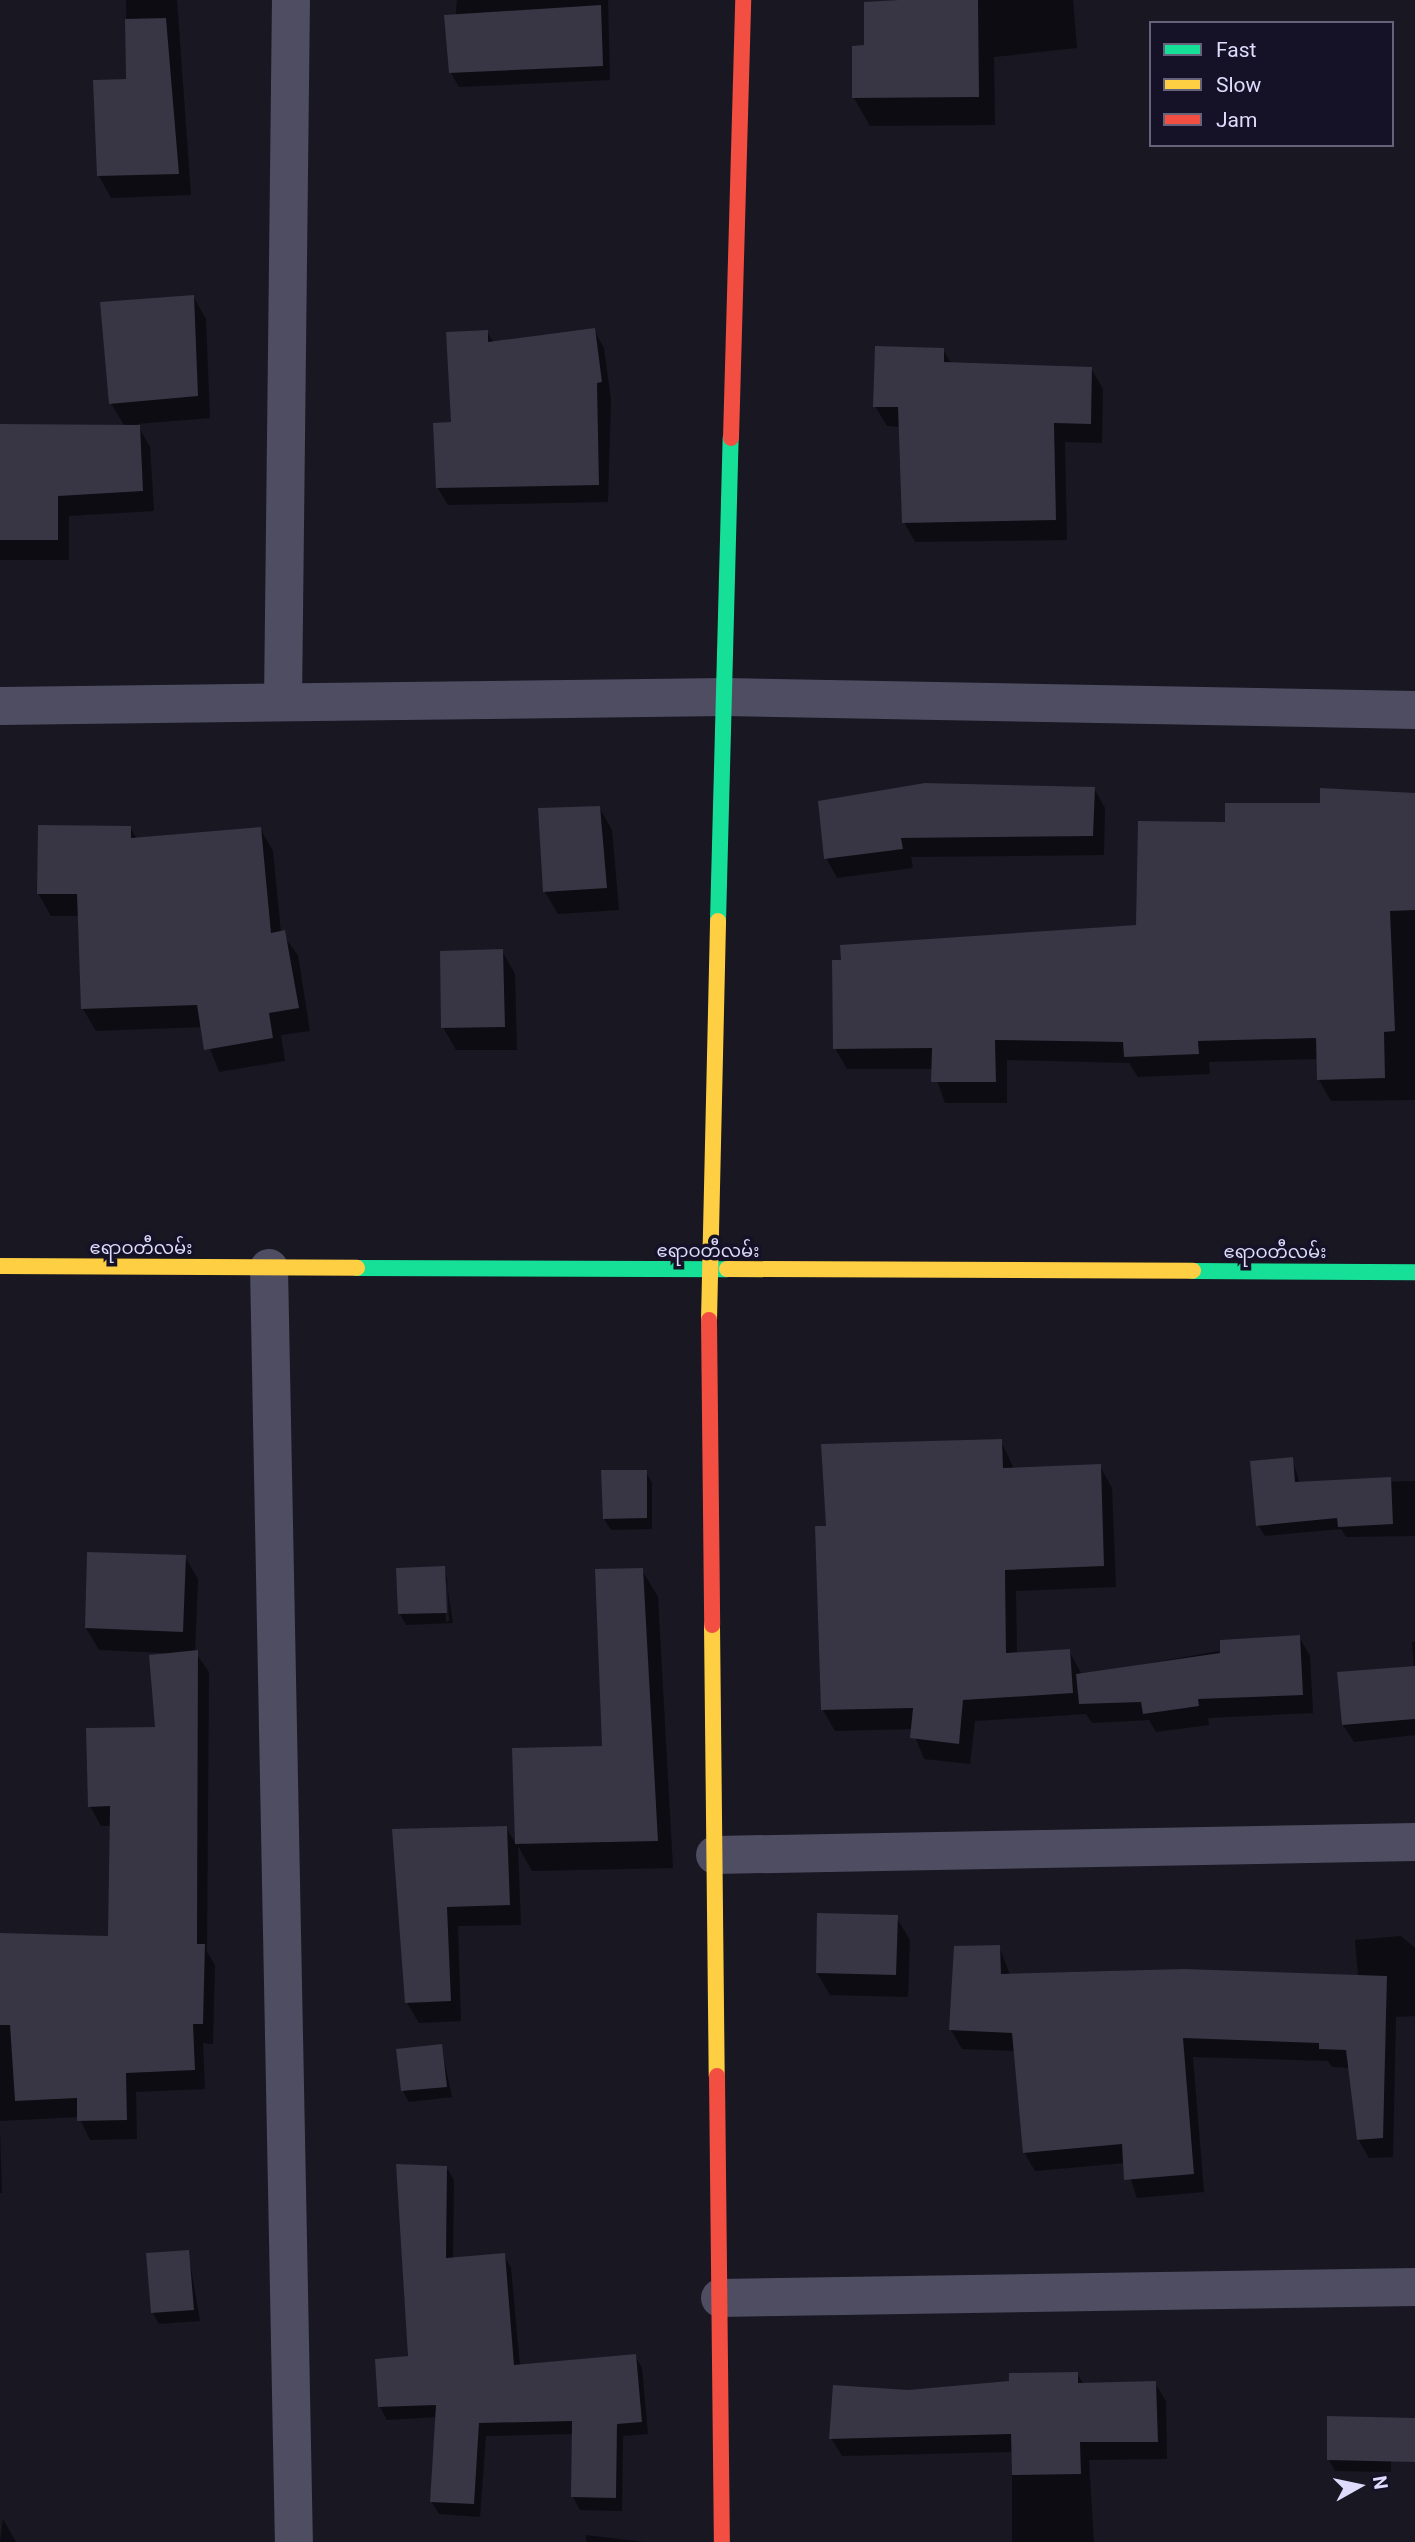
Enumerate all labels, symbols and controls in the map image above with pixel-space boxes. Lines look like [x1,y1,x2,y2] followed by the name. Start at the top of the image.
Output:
[1149,21,1394,147] legend
[1216,38,1256,62] text: Fast
[1216,73,1261,97] text: Slow
[1216,108,1257,132] text: Jam
[90,1237,192,1259] street label: ဧရာဝတီလမ်း
[657,1240,759,1262] street label: ဧရာဝတီလမ်း
[1224,1241,1326,1263] street label: ဧရာဝတီလမ်း
[1324,2451,1394,2521] north arrow
[1368,2474,1393,2491] text: N

